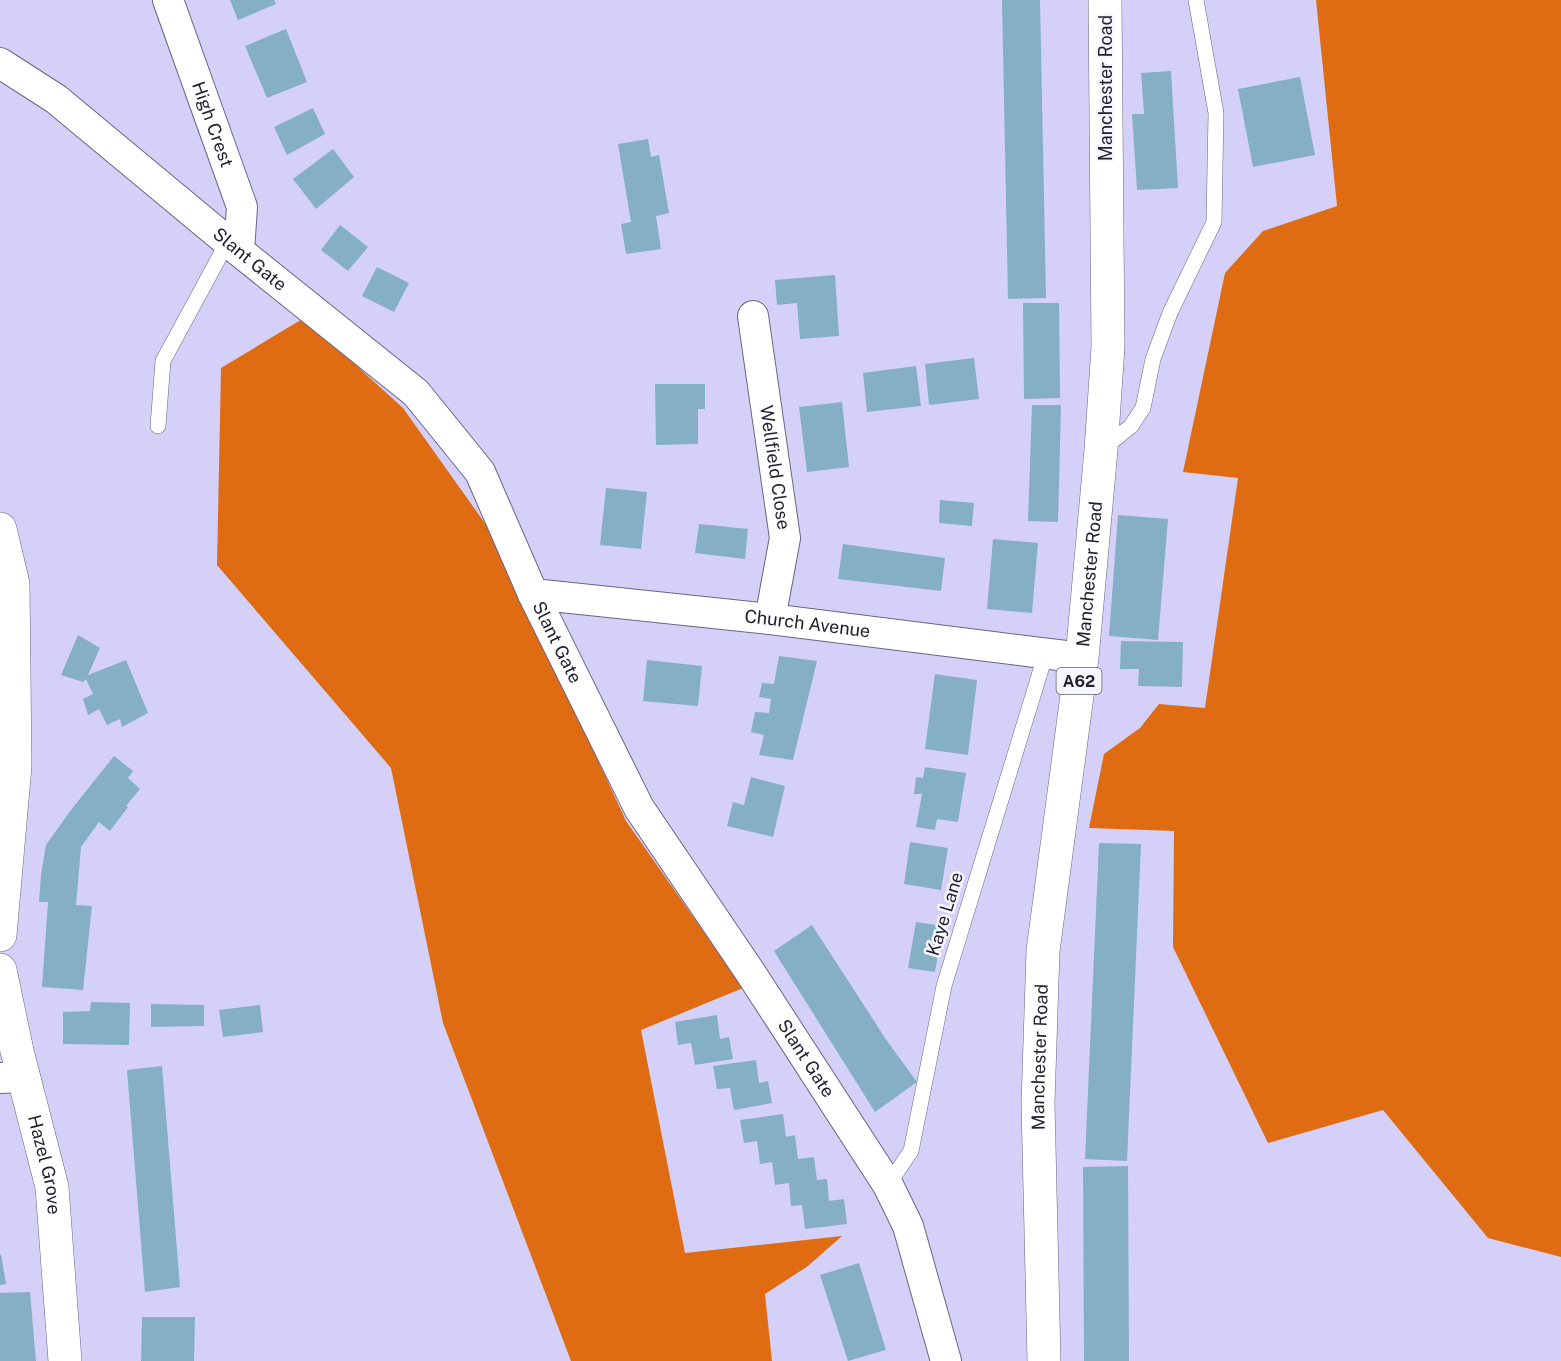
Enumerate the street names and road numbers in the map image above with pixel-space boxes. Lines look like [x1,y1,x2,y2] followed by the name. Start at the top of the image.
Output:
[1095,15,1116,161] street label: Manchester Road
[188,78,238,170] street label: High Crest
[209,223,291,295] street label: Slant Gate
[756,404,795,531] street label: Wellfield Close
[1072,500,1106,648] street label: Manchester Road
[528,598,586,686] street label: Slant Gate
[743,605,872,641] street label: Church Avenue
[1056,668,1102,694] road number: A62
[922,870,967,958] street label: Kaye Lane
[1027,984,1052,1131] street label: Manchester Road
[774,1015,839,1101] street label: Slant Gate
[24,1113,65,1215] street label: Hazel Grove

